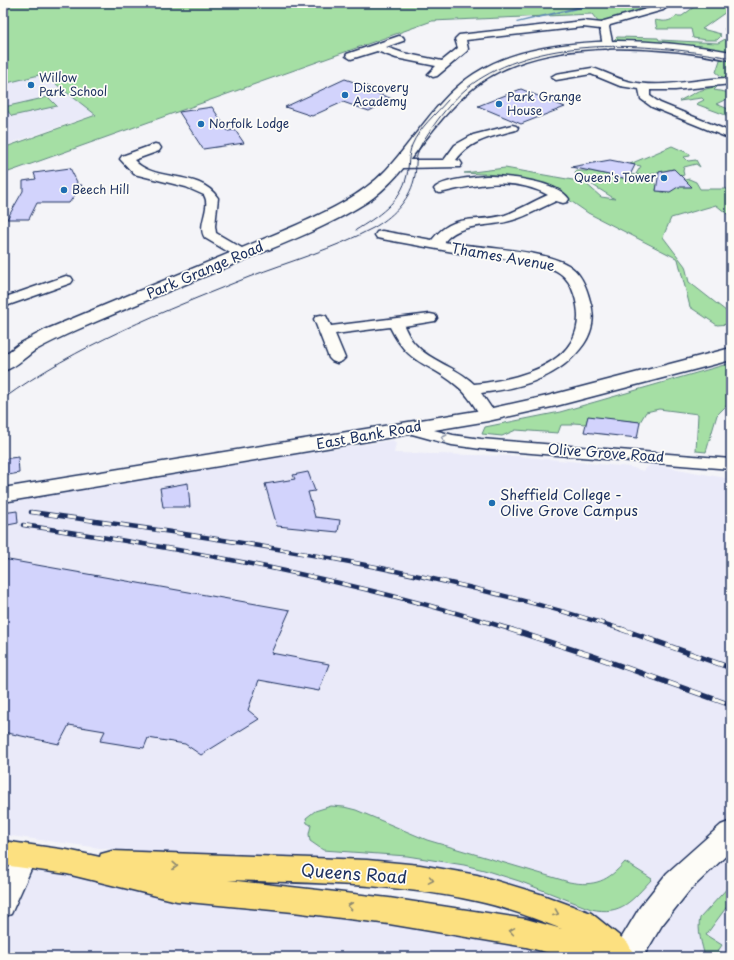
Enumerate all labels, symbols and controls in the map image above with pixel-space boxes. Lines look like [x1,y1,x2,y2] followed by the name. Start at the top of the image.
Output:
[39,68,107,100] place label: Willow Park School
[353,78,409,110] place label: Discovery Academy
[26,80,36,90] marker: Willow Park School
[507,87,582,119] place label: Park Grange House
[340,90,350,100] marker: Discovery Academy
[494,99,504,109] marker: Park Grange House
[209,114,289,132] place label: Norfolk Lodge
[196,119,206,129] marker: Norfolk Lodge
[574,168,656,186] place label: Queen's Tower
[659,173,669,183] marker: Queen's Tower
[72,180,129,198] place label: Beech Hill
[59,185,69,195] marker: Beech Hill
[143,235,267,304] street label: Park Grange Road
[450,237,557,276] street label: Thames Avenue
[315,415,423,454] street label: East Bank Road
[440,434,447,442] one-way arrow
[547,438,665,467] street label: Olive Grove Road
[500,484,638,521] place label: Sheffield College - Olive Grove Campus
[487,498,497,508] marker: Sheffield College - Olive Grove Campus
[300,856,408,890] street label: Queens Road
[172,861,178,870] one-way arrow
[428,876,434,884] one-way arrow
[347,902,353,911] one-way arrow
[553,908,560,916] one-way arrow
[509,927,515,936] one-way arrow

